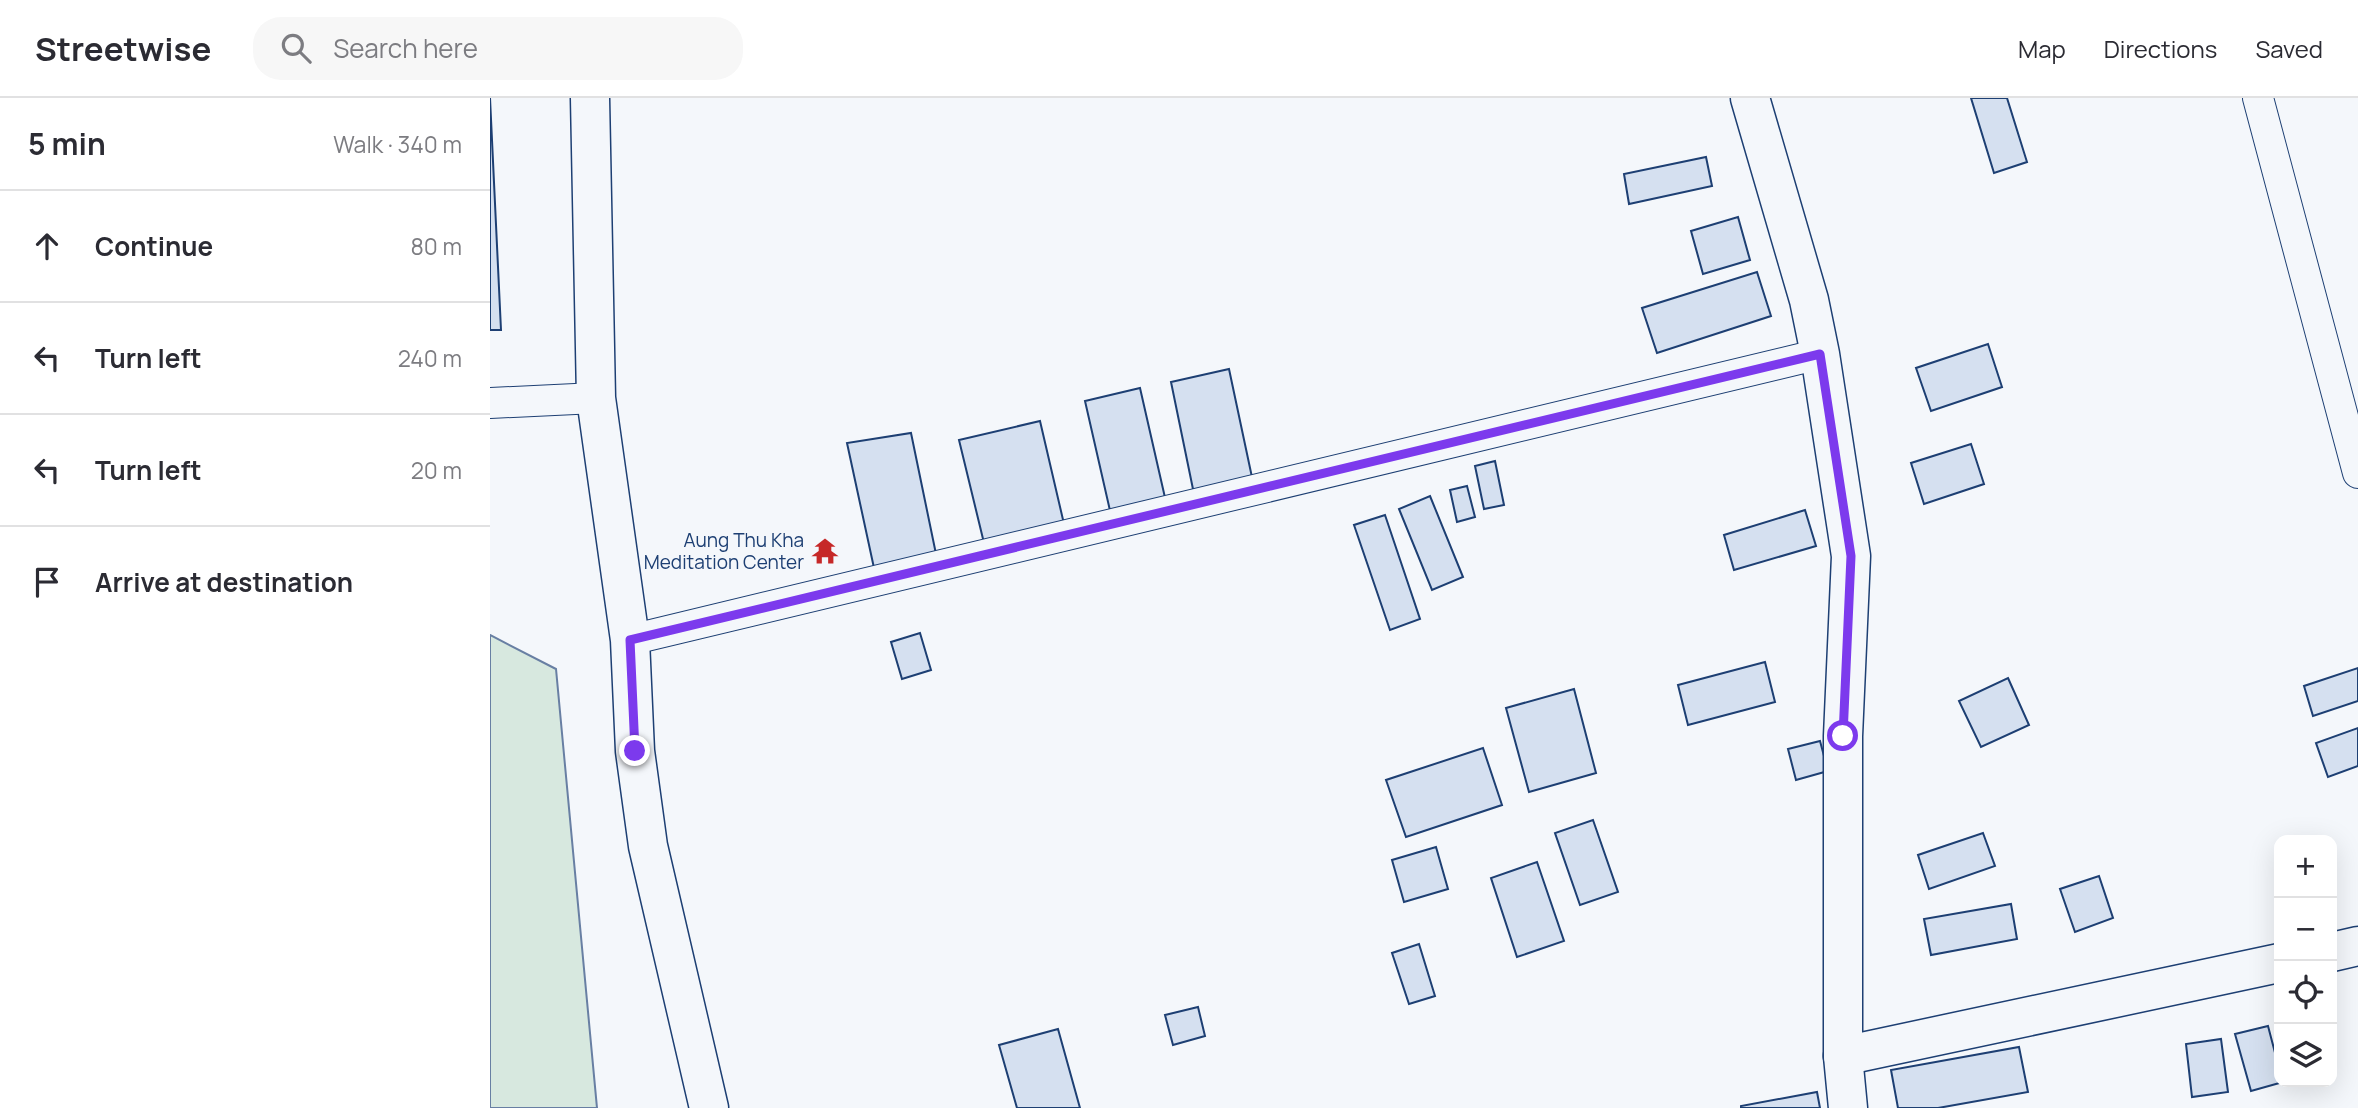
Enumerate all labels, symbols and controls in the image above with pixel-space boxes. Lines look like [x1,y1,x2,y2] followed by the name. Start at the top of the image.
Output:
[253,17,743,80] search box
[35,26,211,71] text: Streetwise
[277,29,315,67] icon: search
[333,30,478,66] text: Search here
[2018,32,2066,65] text: Map
[2104,32,2217,65] text: Directions
[2255,32,2323,65] text: Saved
[28,123,106,164] text: 5 min
[333,128,462,160] text: Walk · 340 m
[28,227,66,265] icon: ahead
[95,228,213,264] text: Continue
[411,230,462,262] text: 80 m
[28,339,66,377] icon: left
[95,340,202,376] text: Turn left
[398,342,462,374] text: 240 m
[28,451,66,489] icon: left
[95,452,202,488] text: Turn left
[411,454,462,486] text: 20 m
[644,527,804,575] place label: Aung Thu Kha Meditation Center
[810,536,840,566] temple icon: Aung Thu Kha Meditation Center
[28,563,66,601] icon: arrive
[95,564,353,600] text: Arrive at destination
[1827,720,1858,751] route start
[619,735,650,766] route end
[2274,835,2337,1087] map controls
[2274,835,2337,898] button: +
[2274,898,2337,961] button: −
[2274,961,2337,1024] button: locate
[2274,1024,2337,1087] button: layers

